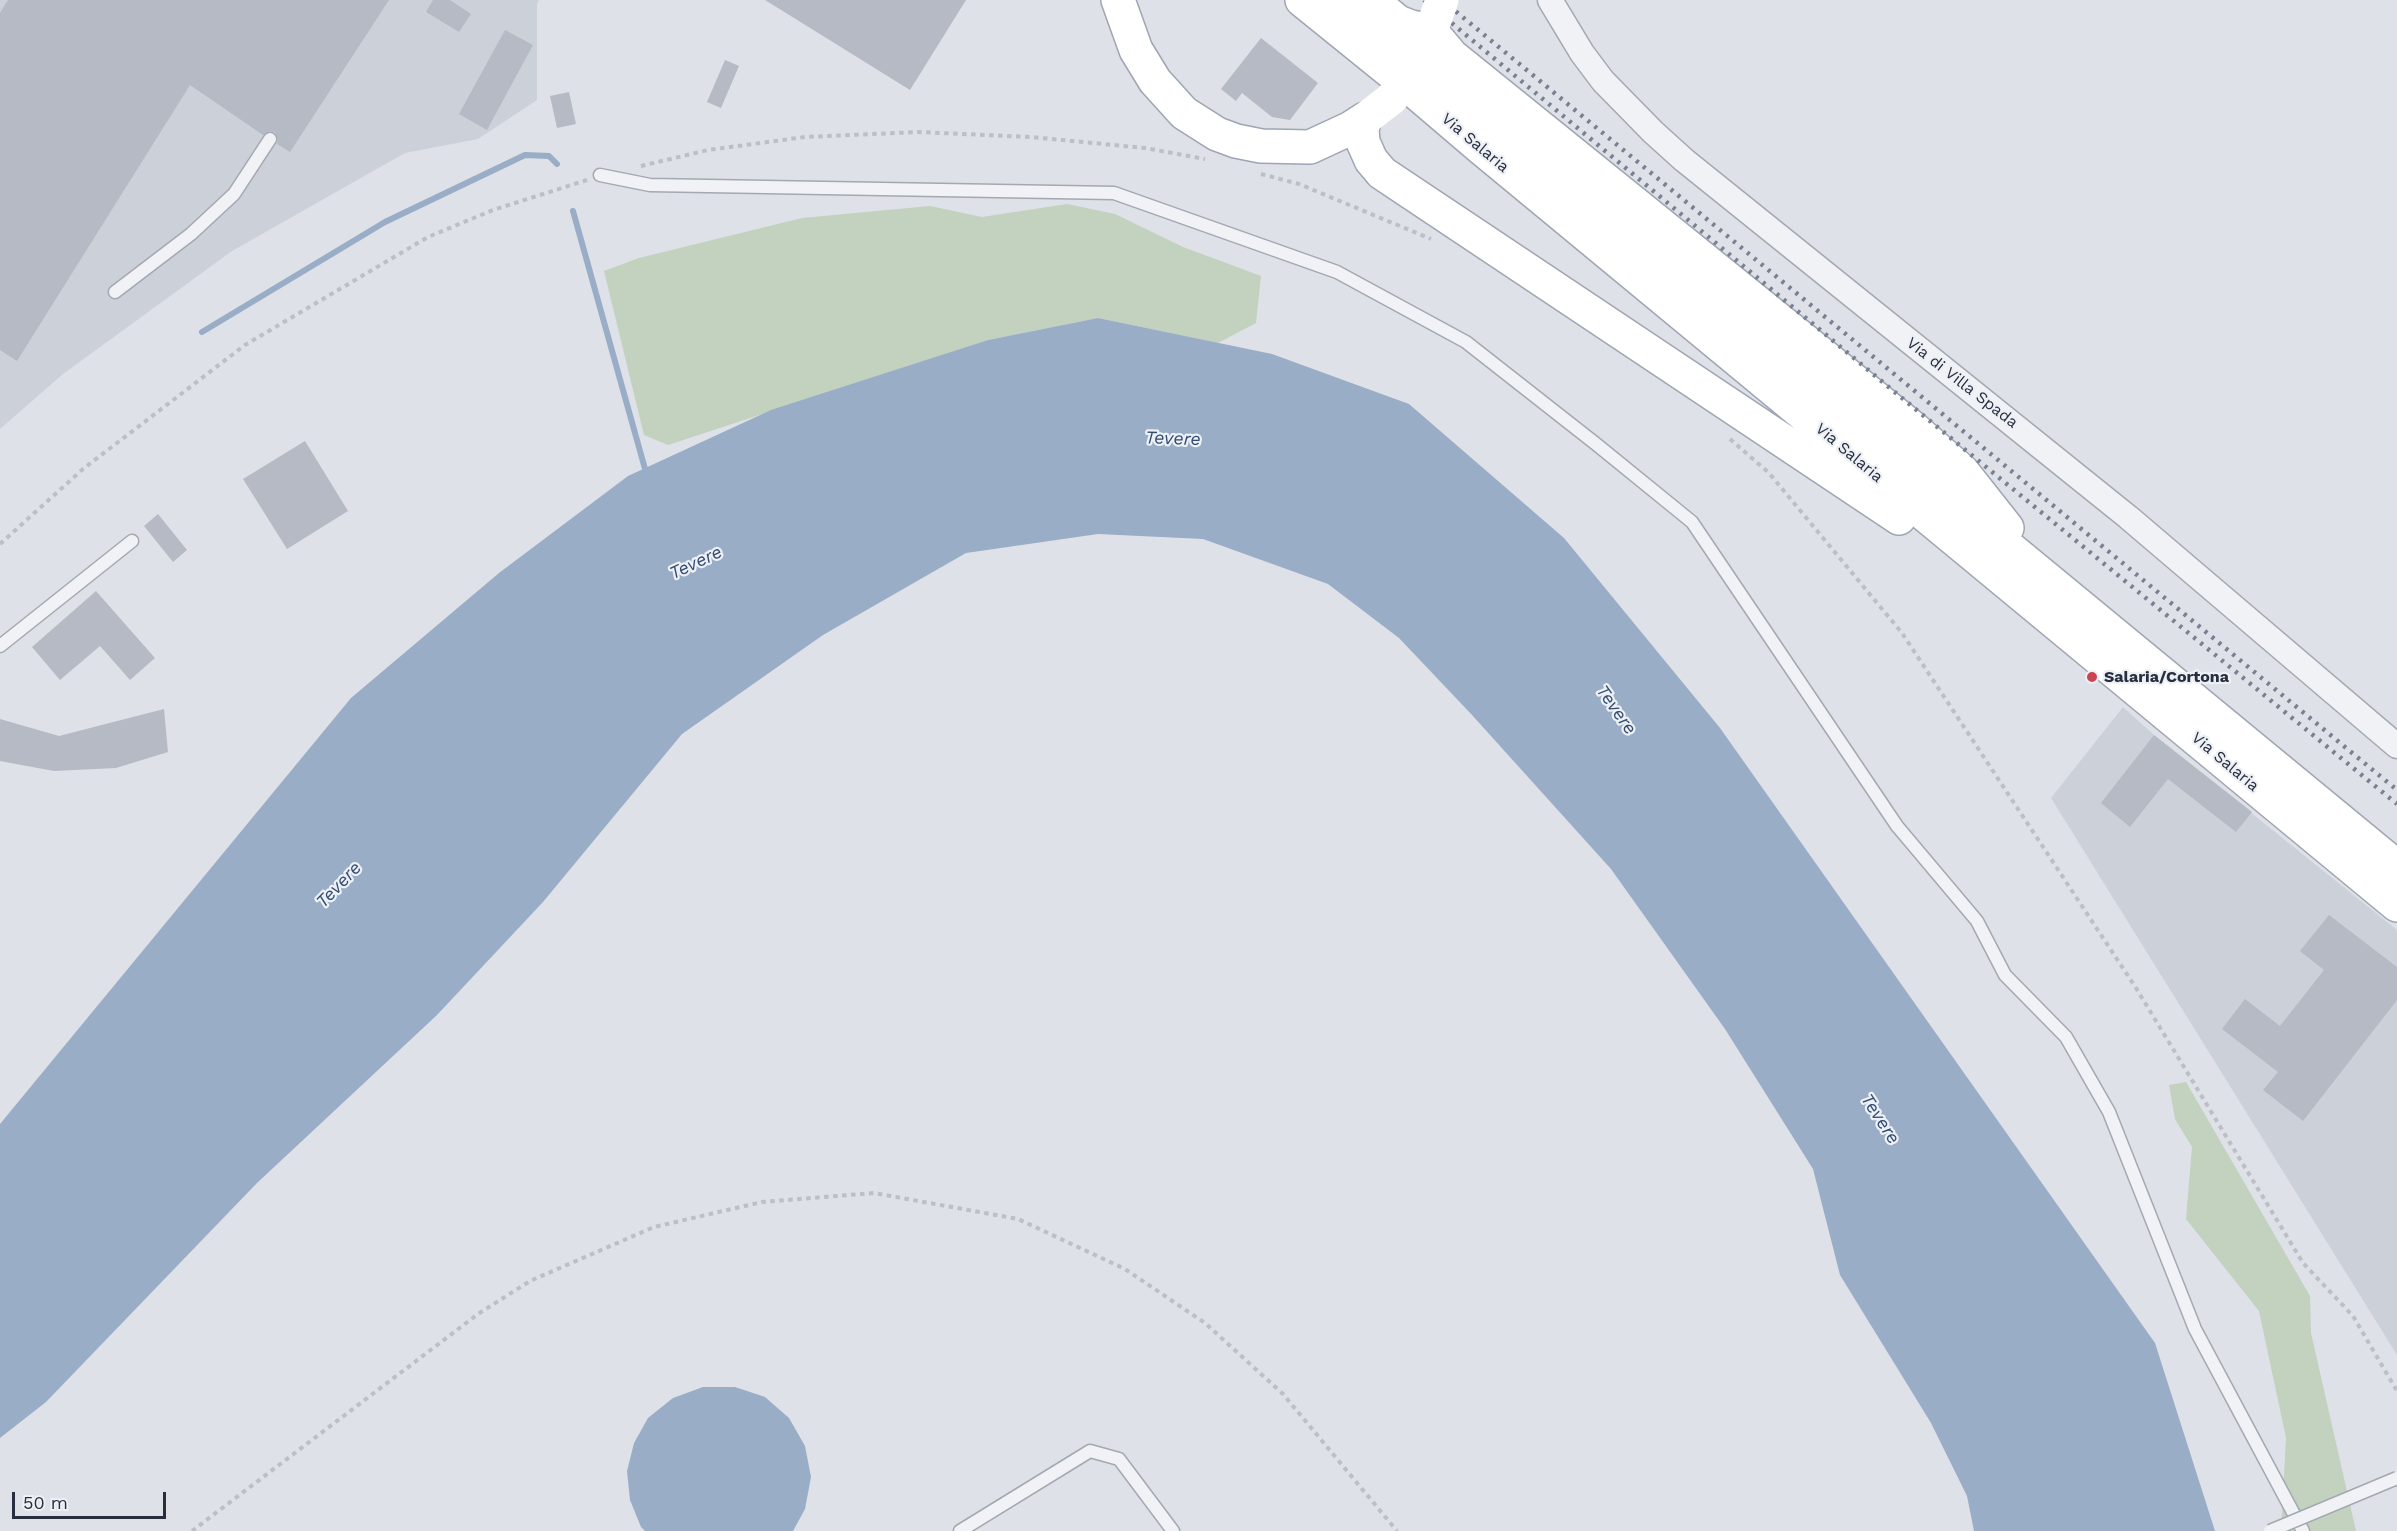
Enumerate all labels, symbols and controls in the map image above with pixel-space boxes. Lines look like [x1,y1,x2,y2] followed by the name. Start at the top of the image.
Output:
[1437,109,1513,177] street label: Via Salaria
[1902,334,2022,432] street label: Via di Villa Spada
[1811,419,1887,487] street label: Via Salaria
[1145,427,1201,451] water label: Tevere
[666,541,726,585] water label: Tevere
[2104,667,2229,687] place label: Salaria/Cortona
[2085,670,2099,684] marker: Salaria/Cortona
[1591,681,1641,739] water label: Tevere
[2187,728,2263,796] street label: Via Salaria
[312,857,366,913] water label: Tevere
[1856,1090,1904,1148] water label: Tevere
[15,1480,170,1518] scale bar
[23,1492,68,1513] text: 50 m

